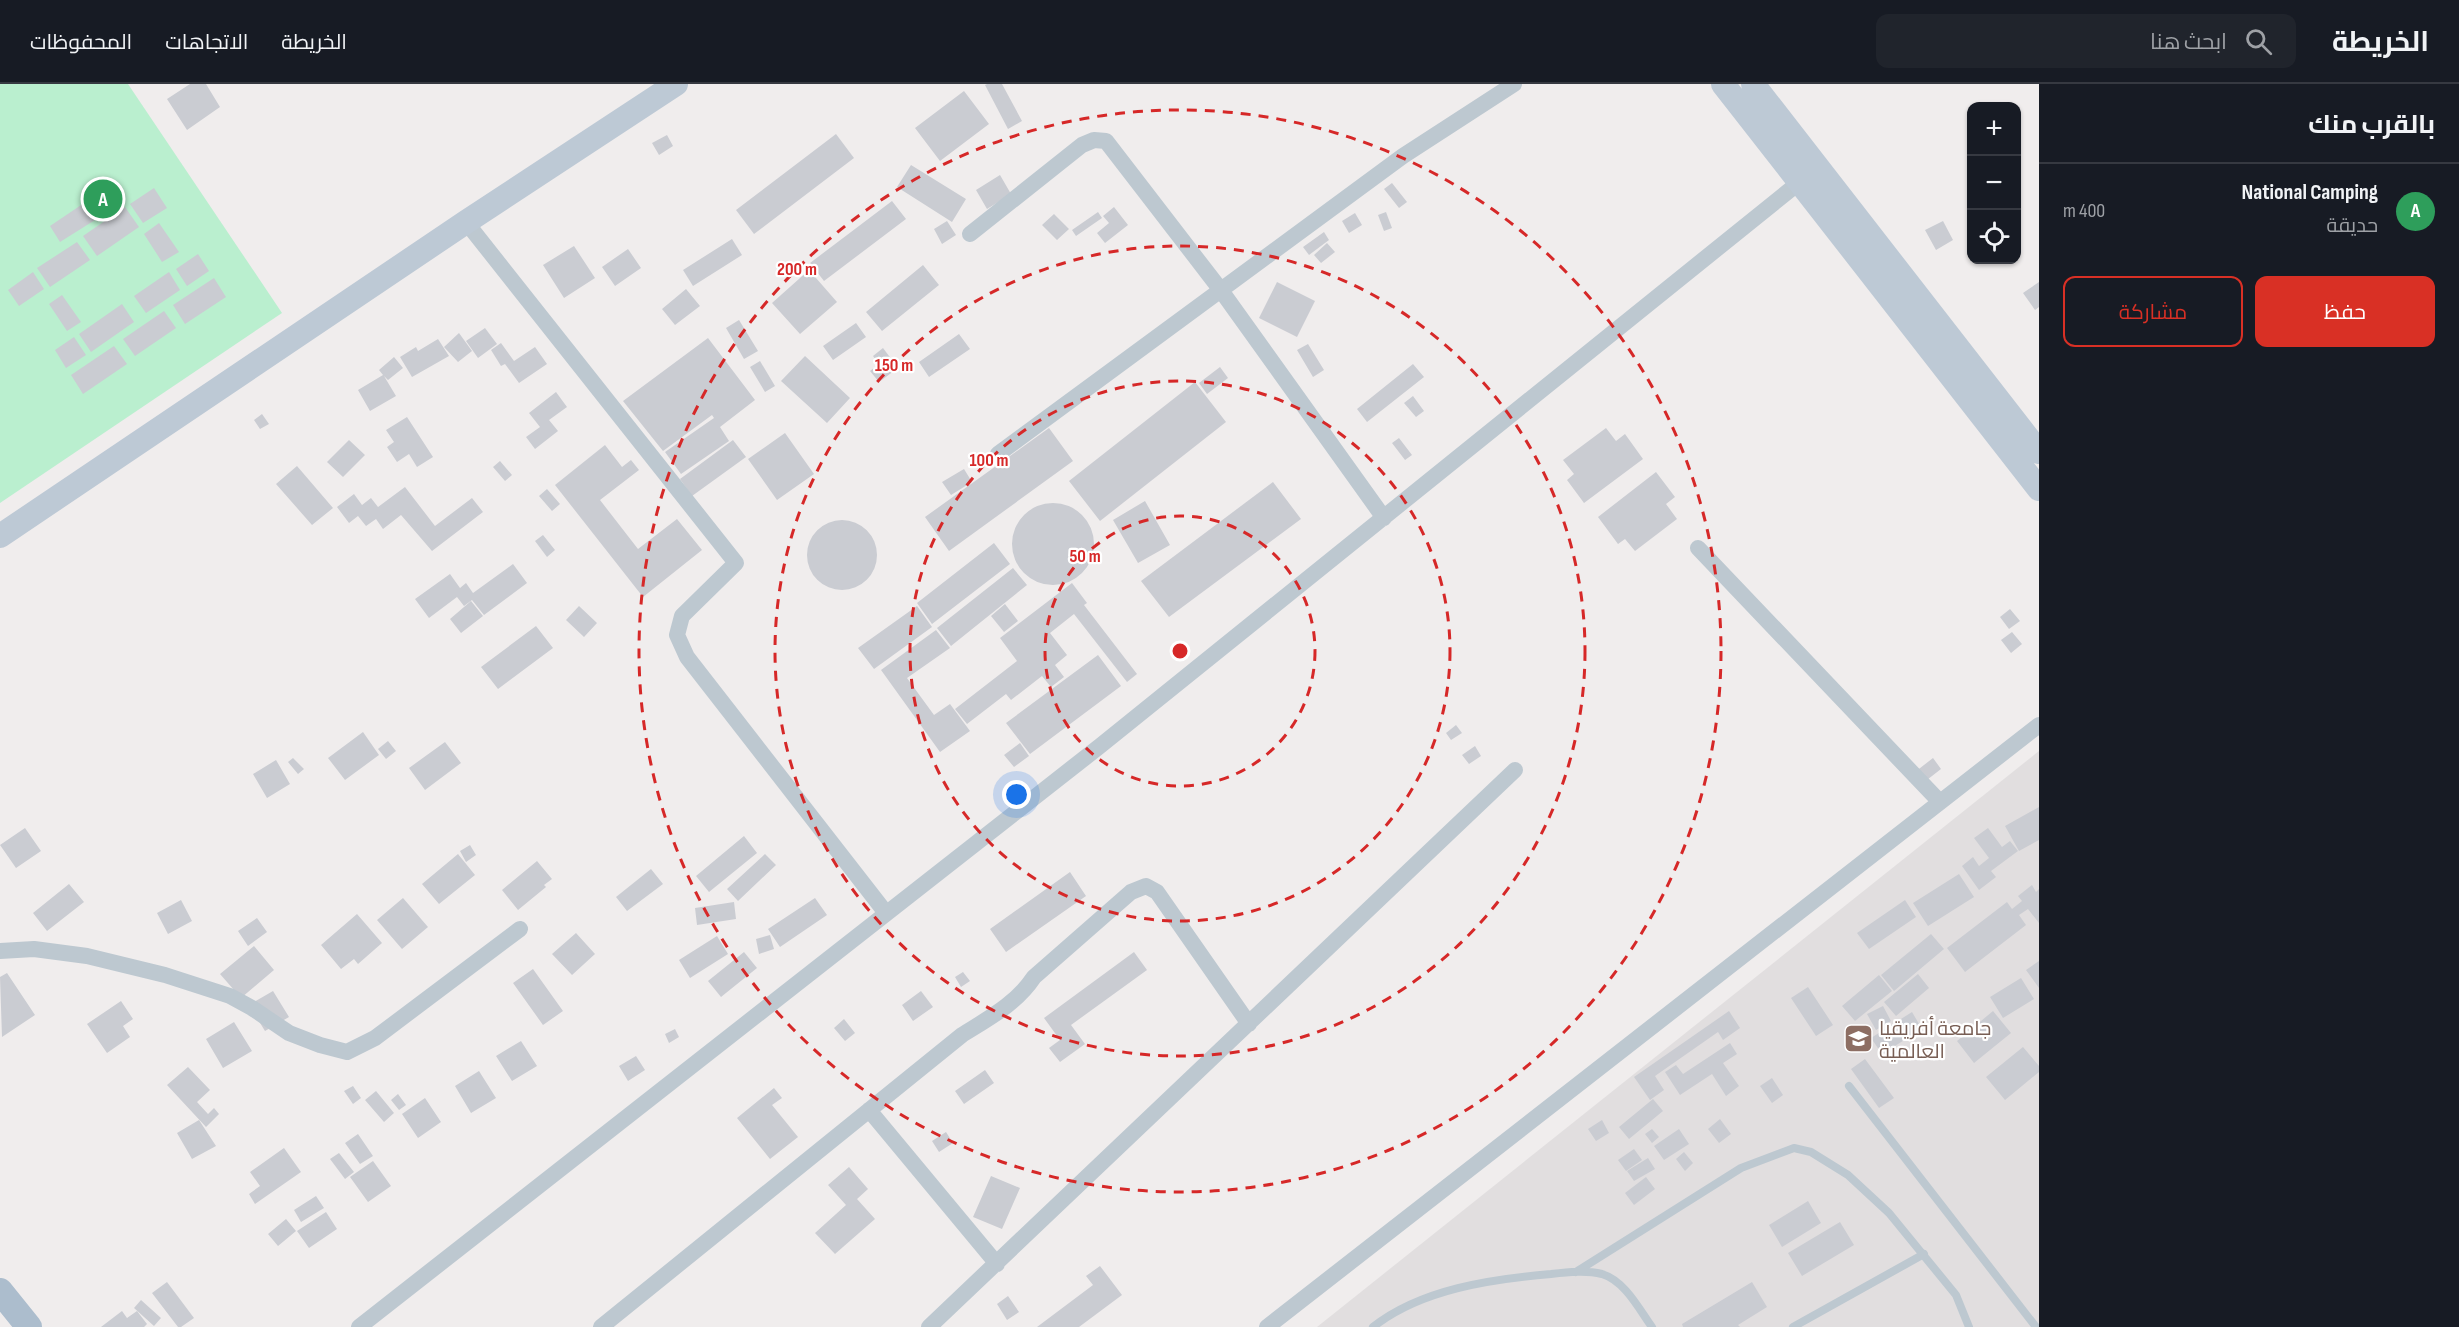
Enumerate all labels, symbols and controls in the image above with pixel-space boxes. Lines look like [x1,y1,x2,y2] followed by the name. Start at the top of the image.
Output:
[1876,14,2296,68] search box
[2242,25,2275,58] icon: search
[2332,26,2429,59] text: الخريطة
[2150,29,2227,56] text: ابحث هنا
[30,30,132,55] text: المحفوظات
[165,30,248,55] text: الاتجاهات
[281,30,347,55] text: الخريطة
[1967,102,2021,264] map controls
[1967,102,2021,156] button: +
[2308,110,2435,141] text: بالقرب منك
[1967,156,2021,210] button: −
[84,176,122,222] pin: A
[2242,179,2378,206] text: National Camping
[2063,199,2105,223] text: 400 m
[2411,199,2420,223] text: A
[1967,210,2021,264] button: locate
[2327,214,2378,238] text: حديقة
[777,259,817,280] text: 200 m
[2063,276,2243,347] button: مشاركة
[2255,276,2435,347] button: حفظ
[875,355,913,376] text: 150 m
[970,450,1009,471] text: 100 m
[1069,546,1101,567] text: 50 m
[1170,641,1190,661] centre of rings
[1002,780,1031,809] your location
[1879,1016,1991,1064] place label: جامعة أفريقيا العالمية
[1842,1023,1874,1055] school or university icon: جامعة أفريقيا العالمية

